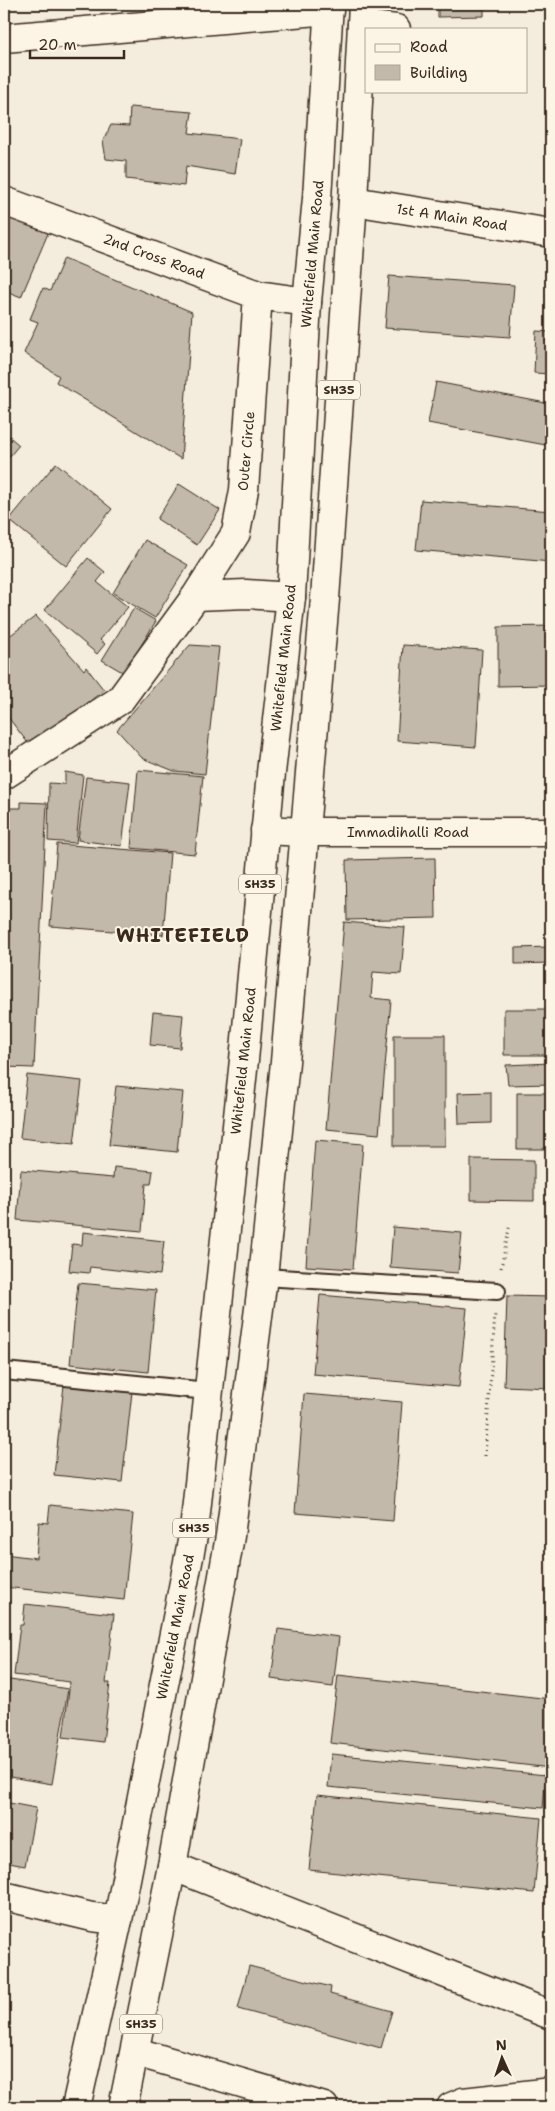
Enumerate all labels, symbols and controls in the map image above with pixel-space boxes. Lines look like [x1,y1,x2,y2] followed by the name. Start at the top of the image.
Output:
[30,28,124,60] scale bar
[365,28,528,92] legend
[38,35,77,55] text: 20 m
[410,37,448,57] text: Road
[410,63,467,83] text: Building
[297,179,327,329] street label: Whitefield Main Road
[395,199,509,235] street label: 1st A Main Road
[101,229,208,283] street label: 2nd Cross Road
[318,380,360,400] road number: SH35
[234,410,258,492] street label: Outer Circle
[266,583,300,733] street label: Whitefield Main Road
[347,823,469,841] street label: Immadihalli Road
[239,874,281,894] road number: SH35
[116,923,250,948] district label: WHITEFIELD
[226,986,260,1136] street label: Whitefield Main Road
[173,1519,215,1538] road number: SH35
[152,1553,198,1701] street label: Whitefield Main Road
[120,2015,162,2034] road number: SH35
[478,2034,528,2084] north arrow
[495,2036,507,2054] text: N

